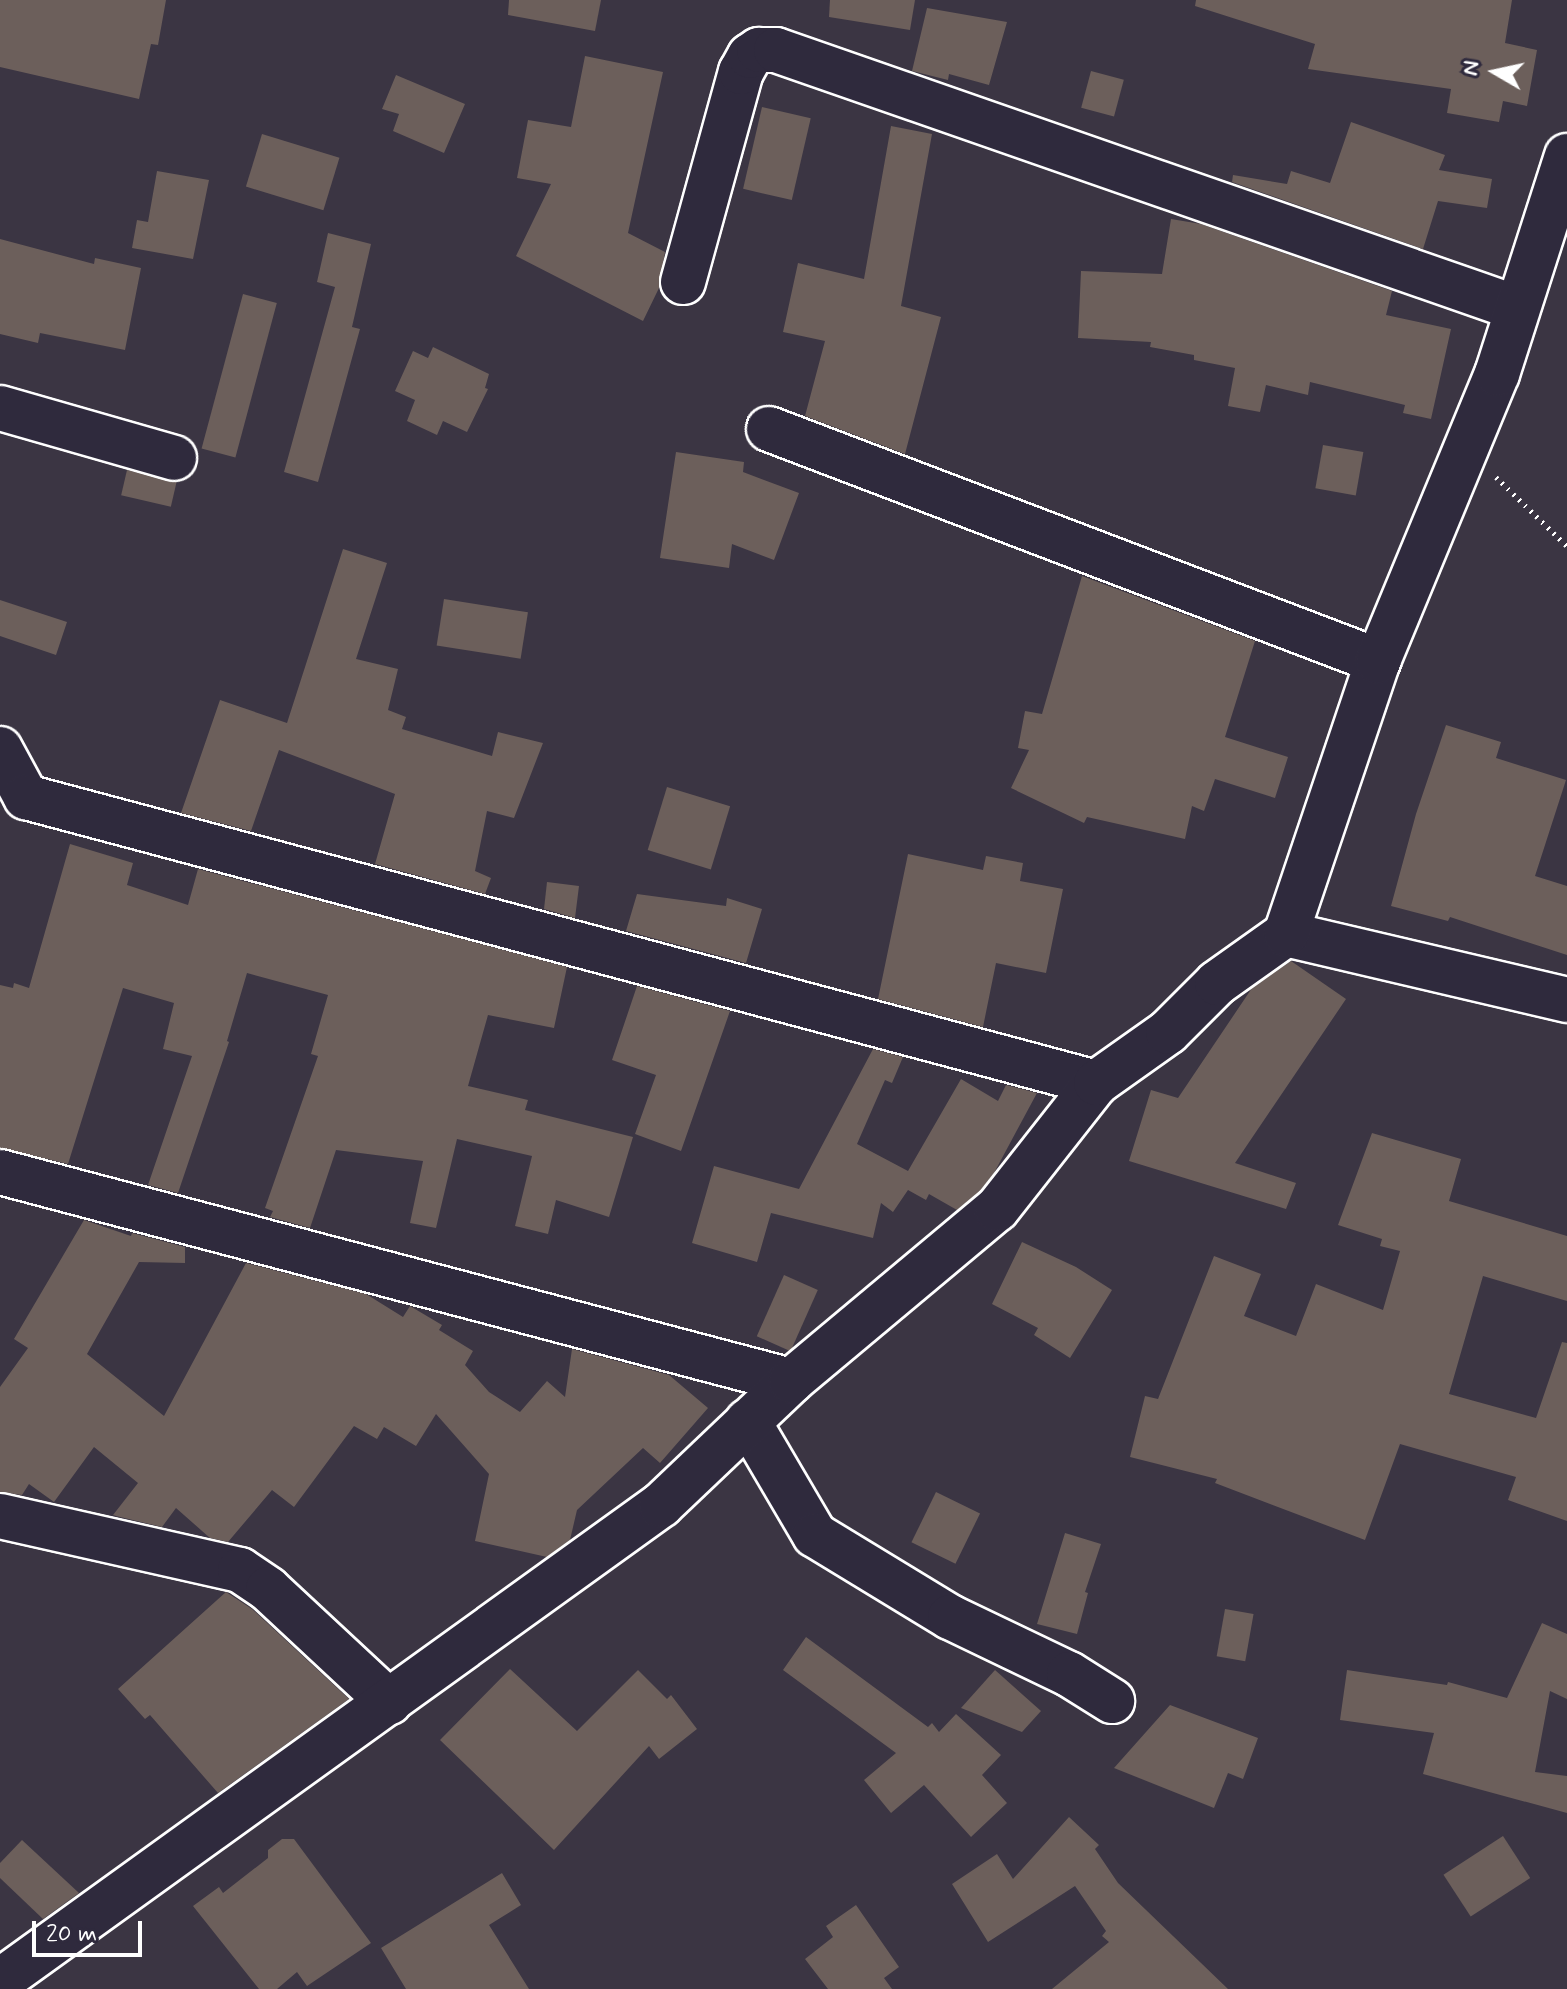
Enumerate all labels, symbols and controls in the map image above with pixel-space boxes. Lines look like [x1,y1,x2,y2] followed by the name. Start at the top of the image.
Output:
[1455,32,1535,112] north arrow
[1456,59,1486,78] text: N
[36,1905,146,1955] scale bar
[46,1919,97,1950] text: 20 m

